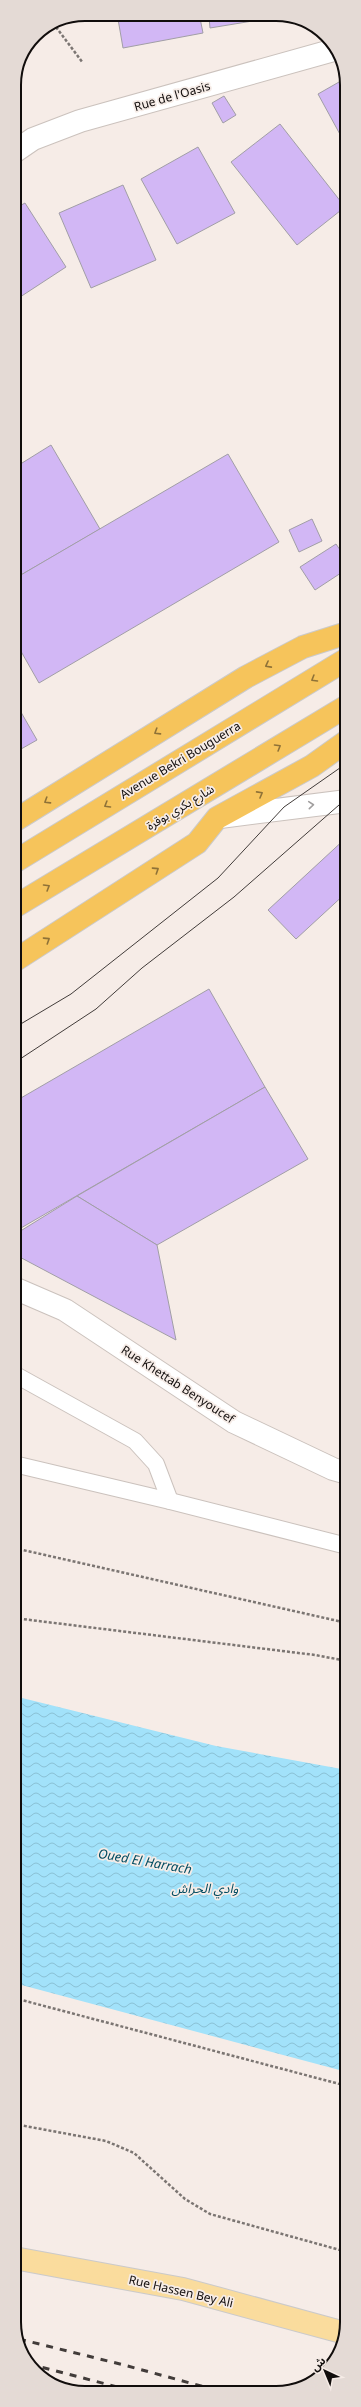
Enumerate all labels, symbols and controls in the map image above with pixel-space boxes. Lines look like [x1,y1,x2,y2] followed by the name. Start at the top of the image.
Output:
[132,77,212,115] street label: Rue de l'Oasis
[265,660,273,667] one-way arrow
[311,674,318,681] one-way arrow
[117,717,243,803] street label: Avenue Bekri Bouguerra
[154,727,161,735] one-way arrow
[274,745,281,752] one-way arrow
[143,780,218,835] street label: شارع بكري بوقرة
[256,792,263,799] one-way arrow
[44,796,51,803] one-way arrow
[104,800,111,808] one-way arrow
[308,801,314,810] one-way arrow
[152,867,159,874] one-way arrow
[43,884,50,892] one-way arrow
[43,937,50,945] one-way arrow
[118,1341,239,1427] street label: Rue Khettab Benyoucef
[97,1844,193,1878] water label: Oued El Harrach
[172,1879,239,1899] water label: وادي الحراش
[127,2271,235,2311] street label: Rue Hassen Bey Ali
[305,2351,345,2391] north arrow
[307,2353,328,2374] text: ش

